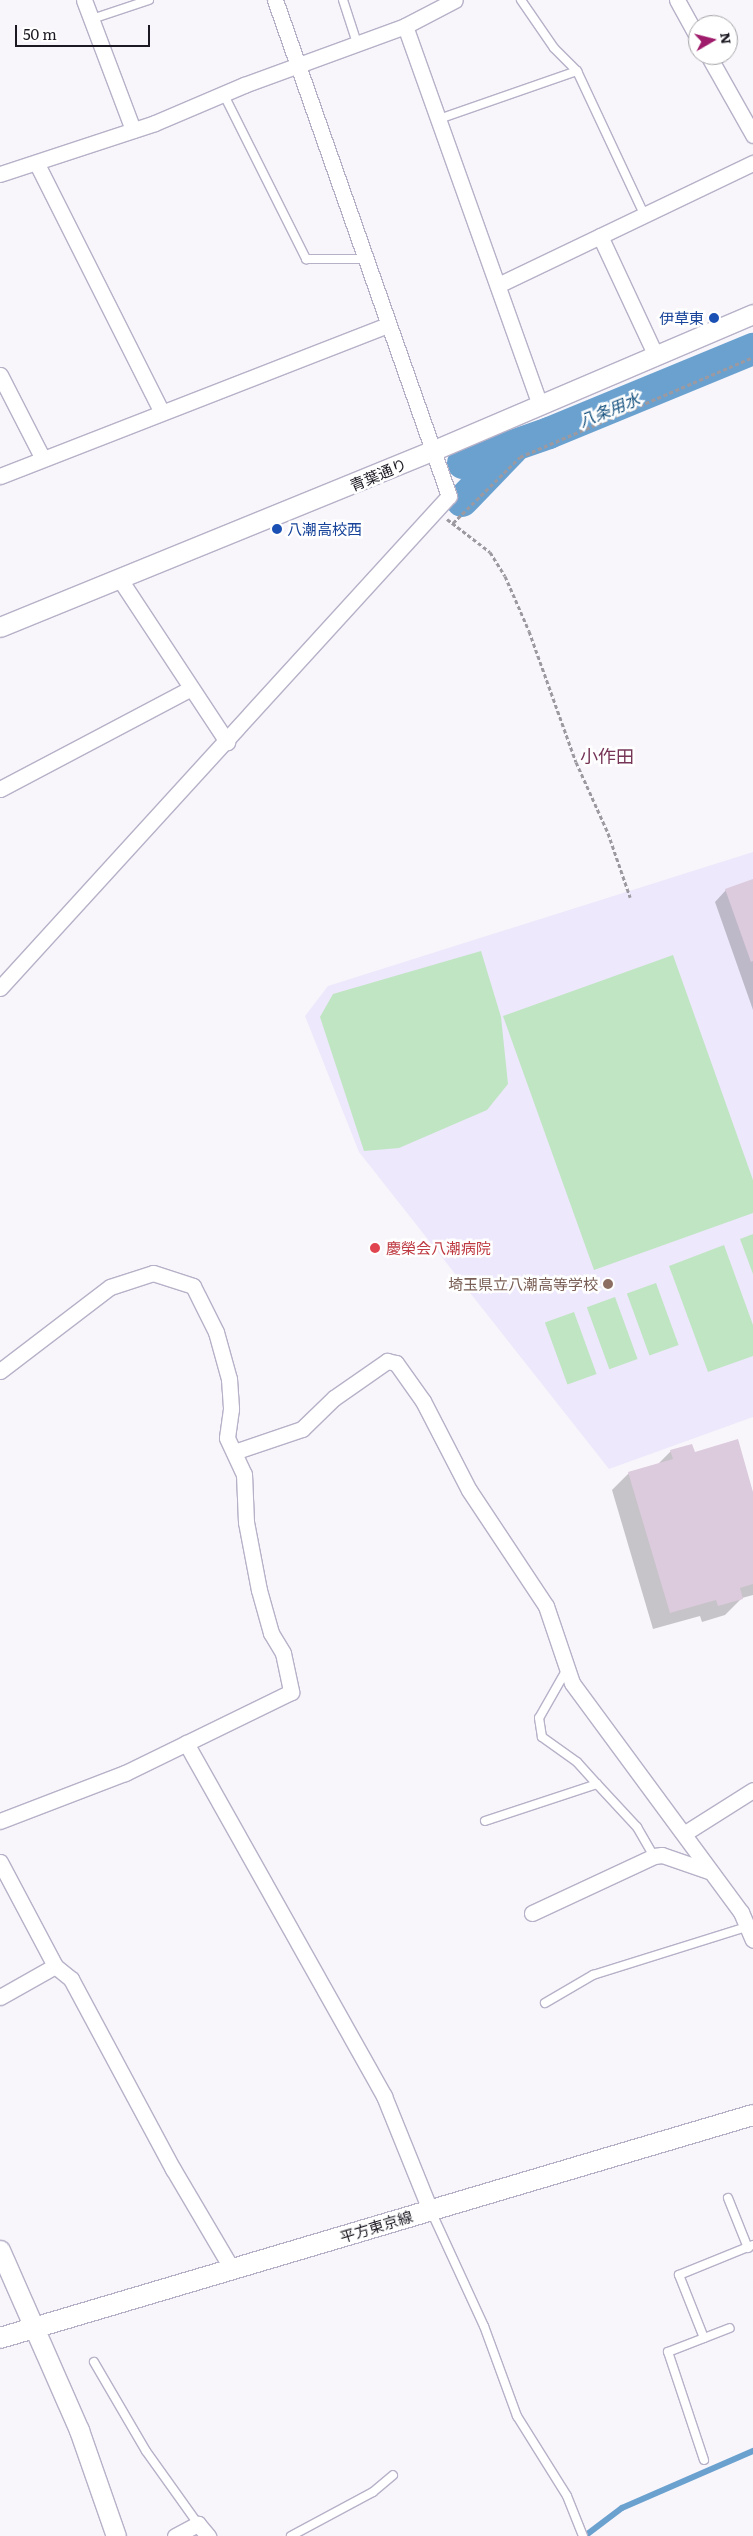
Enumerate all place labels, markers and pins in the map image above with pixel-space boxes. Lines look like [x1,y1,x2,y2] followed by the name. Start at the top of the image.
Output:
[659,309,704,327] place label: 伊草東
[708,312,720,324] marker: 伊草東
[287,520,362,538] place label: 八潮高校西
[271,523,283,535] marker: 八潮高校西
[386,1239,491,1257] place label: 慶榮会八潮病院
[368,1241,382,1255] marker: 慶榮会八潮病院
[448,1275,598,1293] place label: 埼玉県立八潮高等学校
[602,1278,614,1290] marker: 埼玉県立八潮高等学校

